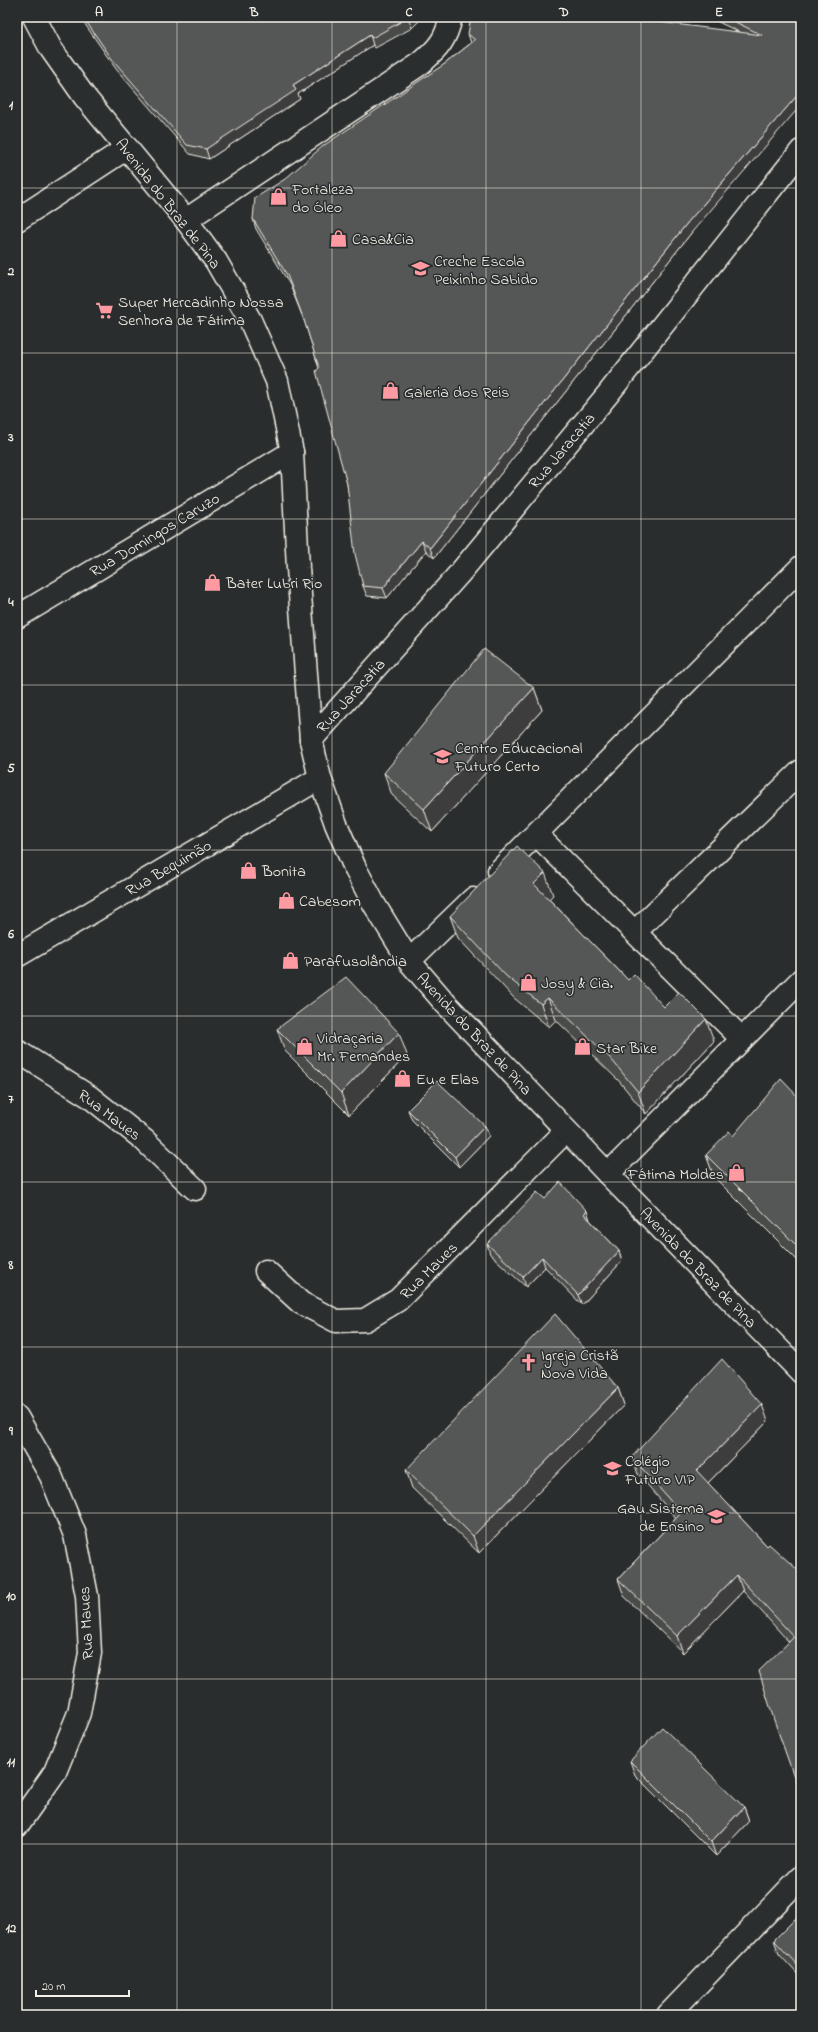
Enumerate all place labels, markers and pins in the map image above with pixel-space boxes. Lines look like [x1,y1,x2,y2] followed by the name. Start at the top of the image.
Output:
[291,178,353,220] place label: Fortaleza do Óleo
[269,187,289,207] shop icon: Fortaleza do Óleo
[329,228,349,248] shop icon: Casa&Cia
[352,228,414,252] place label: Casa&Cia
[434,250,538,292] place label: Creche Escola Peixinho Sabido
[411,259,431,279] school or university icon: Creche Escola Peixinho Sabido
[118,291,284,333] place label: Super Mercadinho Nossa Senhora de Fátima
[95,300,115,320] supermarket icon: Super Mercadinho Nossa Senhora de Fátima
[381,381,401,401] shop icon: Galeria dos Reis
[404,381,510,405] place label: Galeria dos Reis
[203,572,223,592] shop icon: Bater Lubri Rio
[225,572,322,596] place label: Bater Lubri Rio
[454,737,583,779] place label: Centro Educacional Futuro Certo
[432,746,452,766] school or university icon: Centro Educacional Futuro Certo
[239,860,259,880] shop icon: Bonita
[261,860,306,884] place label: Bonita
[276,890,296,910] shop icon: Cabesom
[299,890,361,914] place label: Cabesom
[281,950,301,970] shop icon: Parafusolândia
[304,950,407,974] place label: Parafusolândia
[518,972,538,992] shop icon: Josy & Cia.
[541,972,613,996] place label: Josy & Cia.
[316,1027,410,1069] place label: Vidraçaria Mr. Fernandes
[294,1036,314,1056] shop icon: Vidraçaria Mr. Fernandes
[573,1037,593,1057] shop icon: Star Bike
[596,1037,658,1061] place label: Star Bike
[393,1068,413,1088] shop icon: Eu e Elas
[416,1068,479,1092] place label: Eu e Elas
[627,1163,724,1187] place label: Fátima Moldes
[727,1163,747,1183] shop icon: Fátima Moldes
[541,1344,618,1386] place label: Igreja Cristã Nova Vida
[518,1353,538,1373] church icon: Igreja Cristã Nova Vida
[624,1450,695,1492] place label: Colégio Futuro VIP
[602,1459,622,1479] school or university icon: Colégio Futuro VIP
[617,1497,704,1539] place label: Gau Sistema de Ensino
[707,1506,727,1526] school or university icon: Gau Sistema de Ensino

